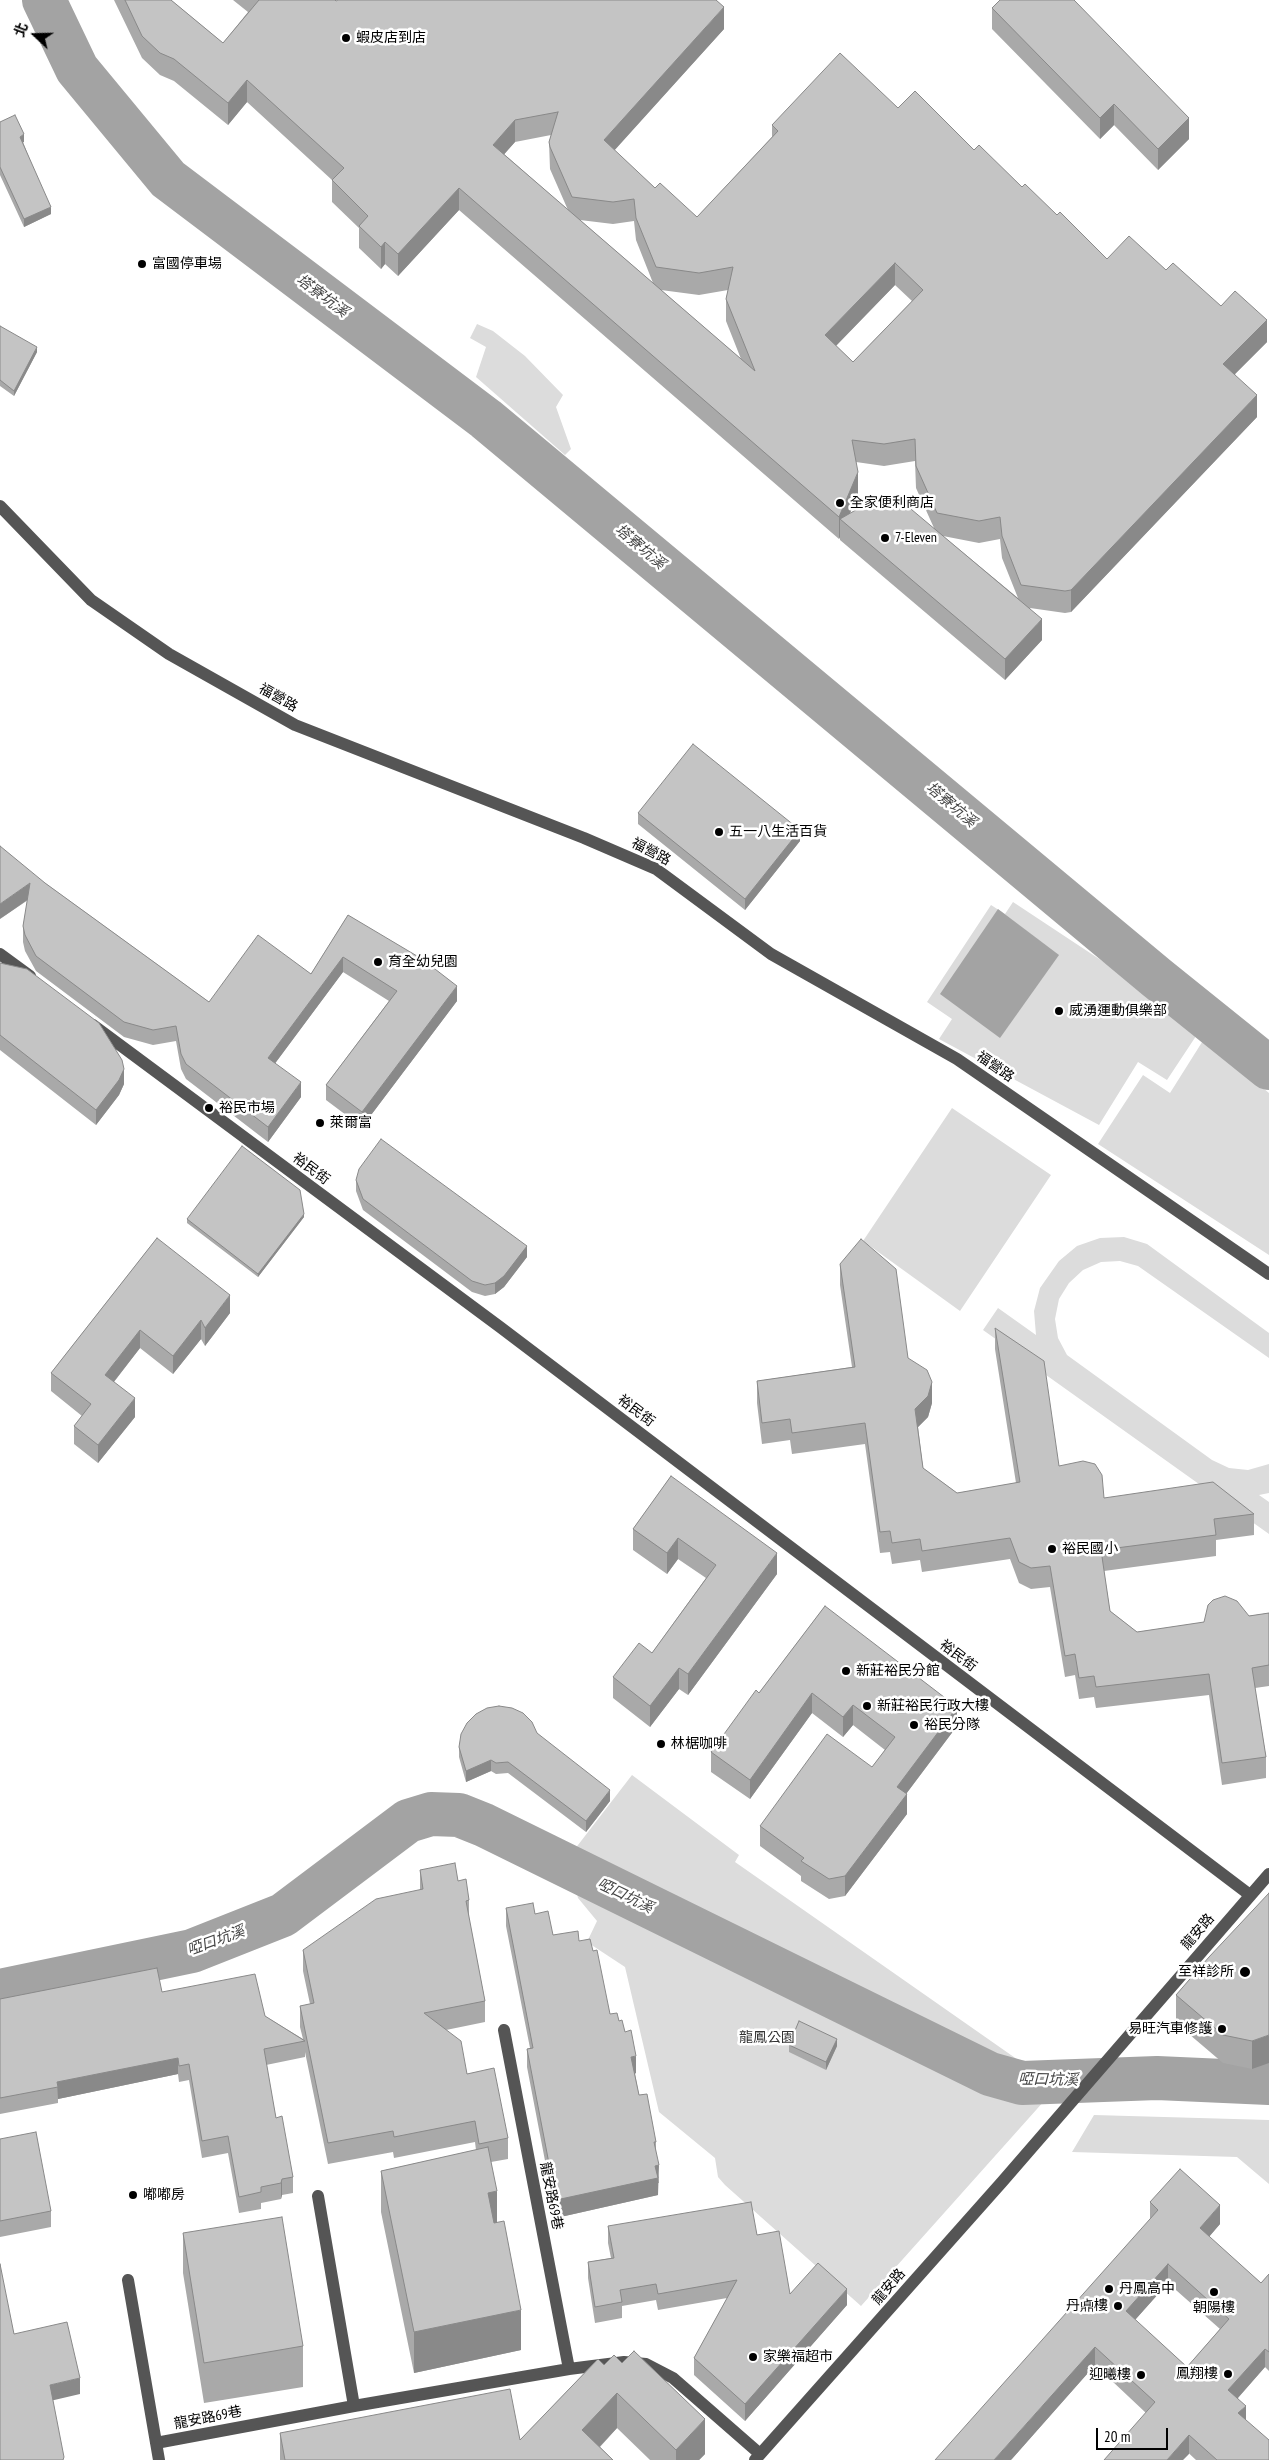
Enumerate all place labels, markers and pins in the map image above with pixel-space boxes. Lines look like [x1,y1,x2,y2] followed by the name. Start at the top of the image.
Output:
[356,30,426,46] place label: 蝦皮店到店
[340,32,352,44] marker: 蝦皮店到店
[152,256,222,272] place label: 富國停車場
[136,258,148,270] marker: 富國停車場
[850,495,934,511] place label: 全家便利商店
[834,497,846,509] marker: 全家便利商店
[895,530,937,546] place label: 7-Eleven
[879,532,891,544] marker: 7-Eleven
[729,824,827,840] place label: 五一八生活百貨
[713,826,725,838] marker: 五一八生活百貨
[388,954,458,970] place label: 育全幼兒園
[372,956,384,968] marker: 育全幼兒園
[1069,1003,1167,1019] place label: 威湧運動俱樂部
[1053,1005,1065,1017] marker: 威湧運動俱樂部
[219,1100,275,1116] place label: 裕民市場
[203,1102,215,1114] marker: 裕民市場
[330,1115,372,1131] place label: 萊爾富
[314,1117,326,1129] marker: 萊爾富
[1062,1541,1118,1557] place label: 裕民國小
[1046,1543,1058,1555] marker: 裕民國小
[856,1663,940,1679] place label: 新莊裕民分館
[840,1665,852,1677] marker: 新莊裕民分館
[877,1698,989,1714] place label: 新莊裕民行政大樓
[861,1700,873,1712] marker: 新莊裕民行政大樓
[924,1717,980,1733] place label: 裕民分隊
[908,1719,920,1731] marker: 裕民分隊
[671,1736,727,1752] place label: 林椐咖啡
[655,1738,667,1750] marker: 林椐咖啡
[1178,1964,1234,1980] place label: 至祥診所
[1238,1965,1252,1979] marker: 至祥診所
[1128,2021,1212,2037] place label: 易旺汽車修護
[1216,2023,1228,2035] marker: 易旺汽車修護
[143,2187,185,2203] place label: 嘟嘟房
[127,2189,139,2201] marker: 嘟嘟房
[1119,2281,1175,2297] place label: 丹鳳高中
[1103,2283,1115,2295] marker: 丹鳳高中
[1208,2286,1220,2298] marker: 朝陽樓
[1066,2298,1108,2314] place label: 丹鼑樓
[1112,2300,1124,2312] marker: 丹鼑樓
[1193,2300,1235,2316] place label: 朝陽樓
[763,2349,833,2365] place label: 家樂福超市
[747,2351,759,2363] marker: 家樂福超市
[1176,2366,1218,2382] place label: 鳳翔樓
[1089,2367,1131,2383] place label: 迎曦樓
[1222,2368,1234,2380] marker: 鳳翔樓
[1135,2369,1147,2381] marker: 迎曦樓

